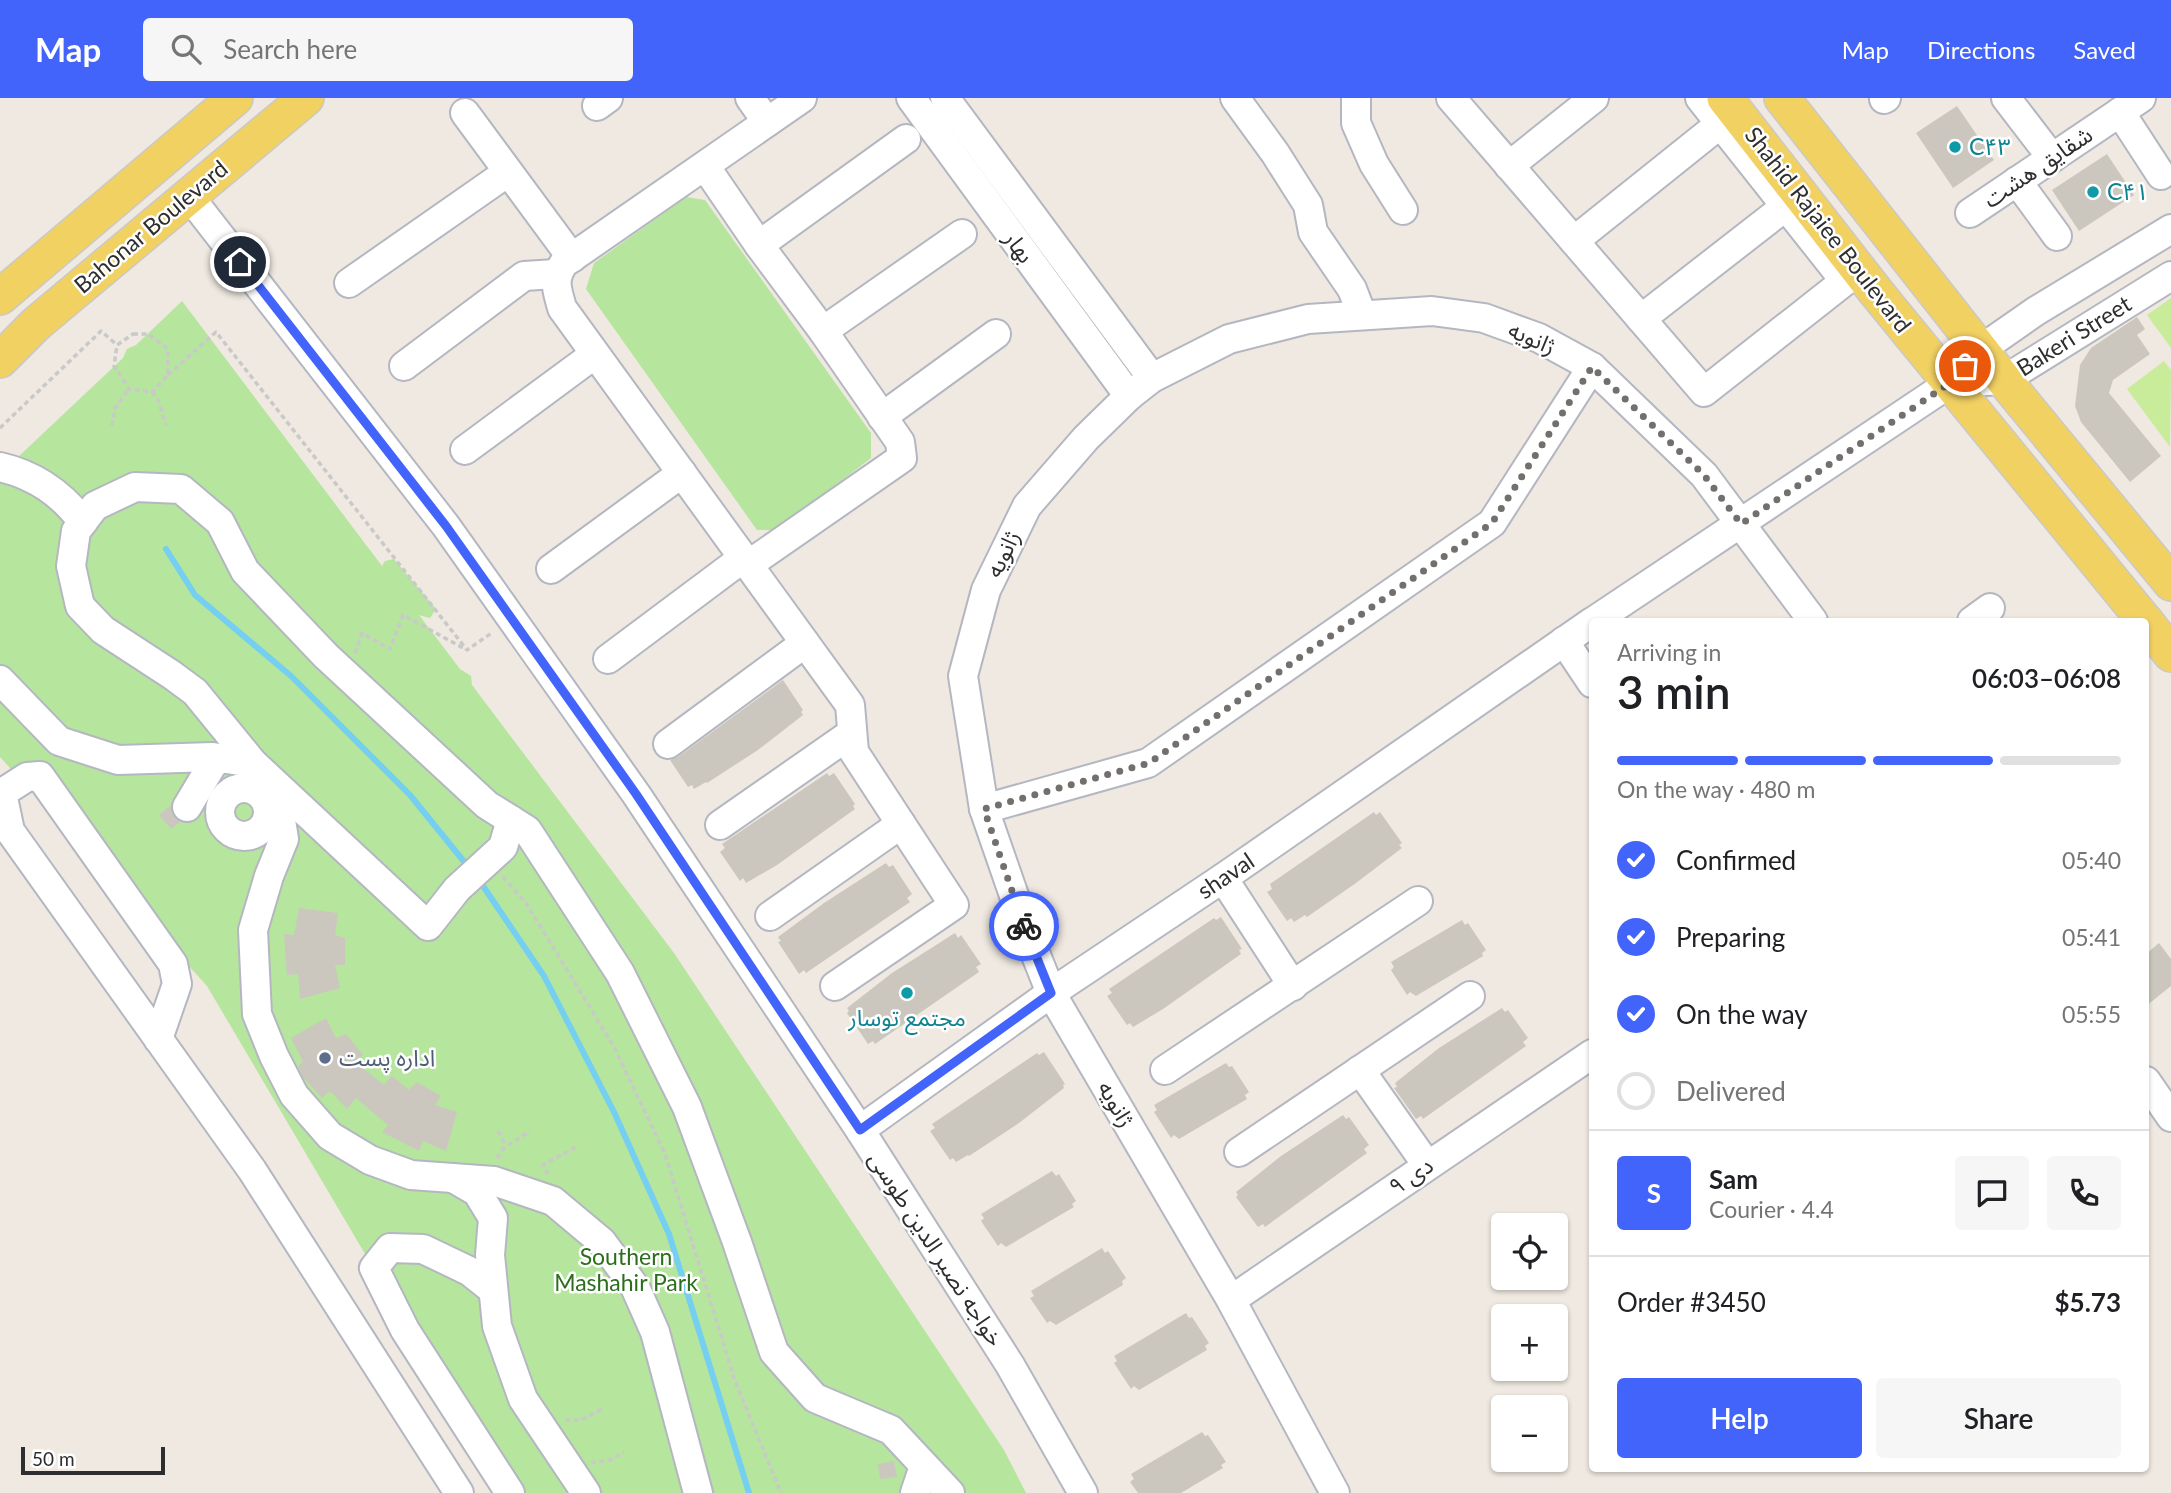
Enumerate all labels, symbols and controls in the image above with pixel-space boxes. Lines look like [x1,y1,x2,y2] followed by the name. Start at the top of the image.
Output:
[143,18,633,81] search box
[35,29,101,69] text: Map
[167,30,205,68] icon: search
[223,33,357,65] text: Search here
[1842,35,1889,64] text: Map
[1927,35,2035,64] text: Directions
[2073,35,2136,64] text: Saved
[1978,120,2098,214] street label: شقایق هشت
[1740,121,1918,338] street label: Shahid Rajaiee Boulevard
[1969,132,2011,160] place label: C۴۳
[1947,139,1963,155] marker: C۴۳
[68,154,233,299] street label: Bahonar Boulevard
[2107,177,2149,205] place label: C۴۱
[2085,184,2101,200] marker: C۴۱
[997,224,1041,269] street label: بهار
[210,232,270,292] pin
[221,243,259,281] icon: home
[2011,289,2136,381] street label: Bakeri Street
[1504,314,1560,361] street label: ژانویه
[1935,336,1995,396] pin
[1946,347,1984,385] icon: bag
[979,526,1026,582] street label: ژانویه
[1617,638,1721,666] text: Arriving in
[1972,662,2121,694] text: 06:03–06:08
[1617,664,1731,719] text: 3 min
[1617,775,1816,803] text: On the way · 480 m
[1617,841,1655,879] icon: check
[1676,844,1796,876] text: Confirmed
[1192,846,1259,904] street label: shaval
[2062,846,2121,874] text: 05:40
[989,891,1059,961] courier
[1005,907,1043,945] icon: bike
[1617,918,1655,956] icon: check
[1676,921,1785,953] text: Preparing
[2062,923,2121,951] text: 05:41
[899,985,915,1001] marker: مجتمع توسار
[1617,995,1655,1033] icon: check
[1676,998,1808,1030] text: On the way
[2062,1000,2121,1028] text: 05:55
[847,1003,966,1035] place label: مجتمع توسار
[339,1043,435,1073] place label: اداره پست
[317,1050,333,1066] marker: اداره پست
[1676,1075,1786,1107] text: Delivered
[1092,1076,1141,1132] street label: ژانویه
[863,1146,1010,1352] street label: خواجه نصیر الدین طوسی
[1383,1150,1438,1200] street label: ۹ دی
[1955,1156,2029,1230] button: chat
[2047,1156,2121,1230] button: phone
[1709,1163,1758,1195] text: Sam
[1647,1177,1661,1209] text: S
[1709,1195,1834,1223] text: Courier · 4.4
[1491,1213,1568,1472] map controls
[1491,1213,1568,1290] button: locate
[554,1242,698,1296] park label: Southern Mashahir Park
[1617,1286,1766,1318] text: Order #3450
[2055,1286,2121,1318] text: $5.73
[1491,1304,1568,1381] button: +
[1617,1378,1862,1458] button: Help
[1876,1378,2121,1458] button: Share
[1491,1395,1568,1472] button: −
[21,1444,164,1476] scale bar
[32,1447,75,1470] text: 50 m

